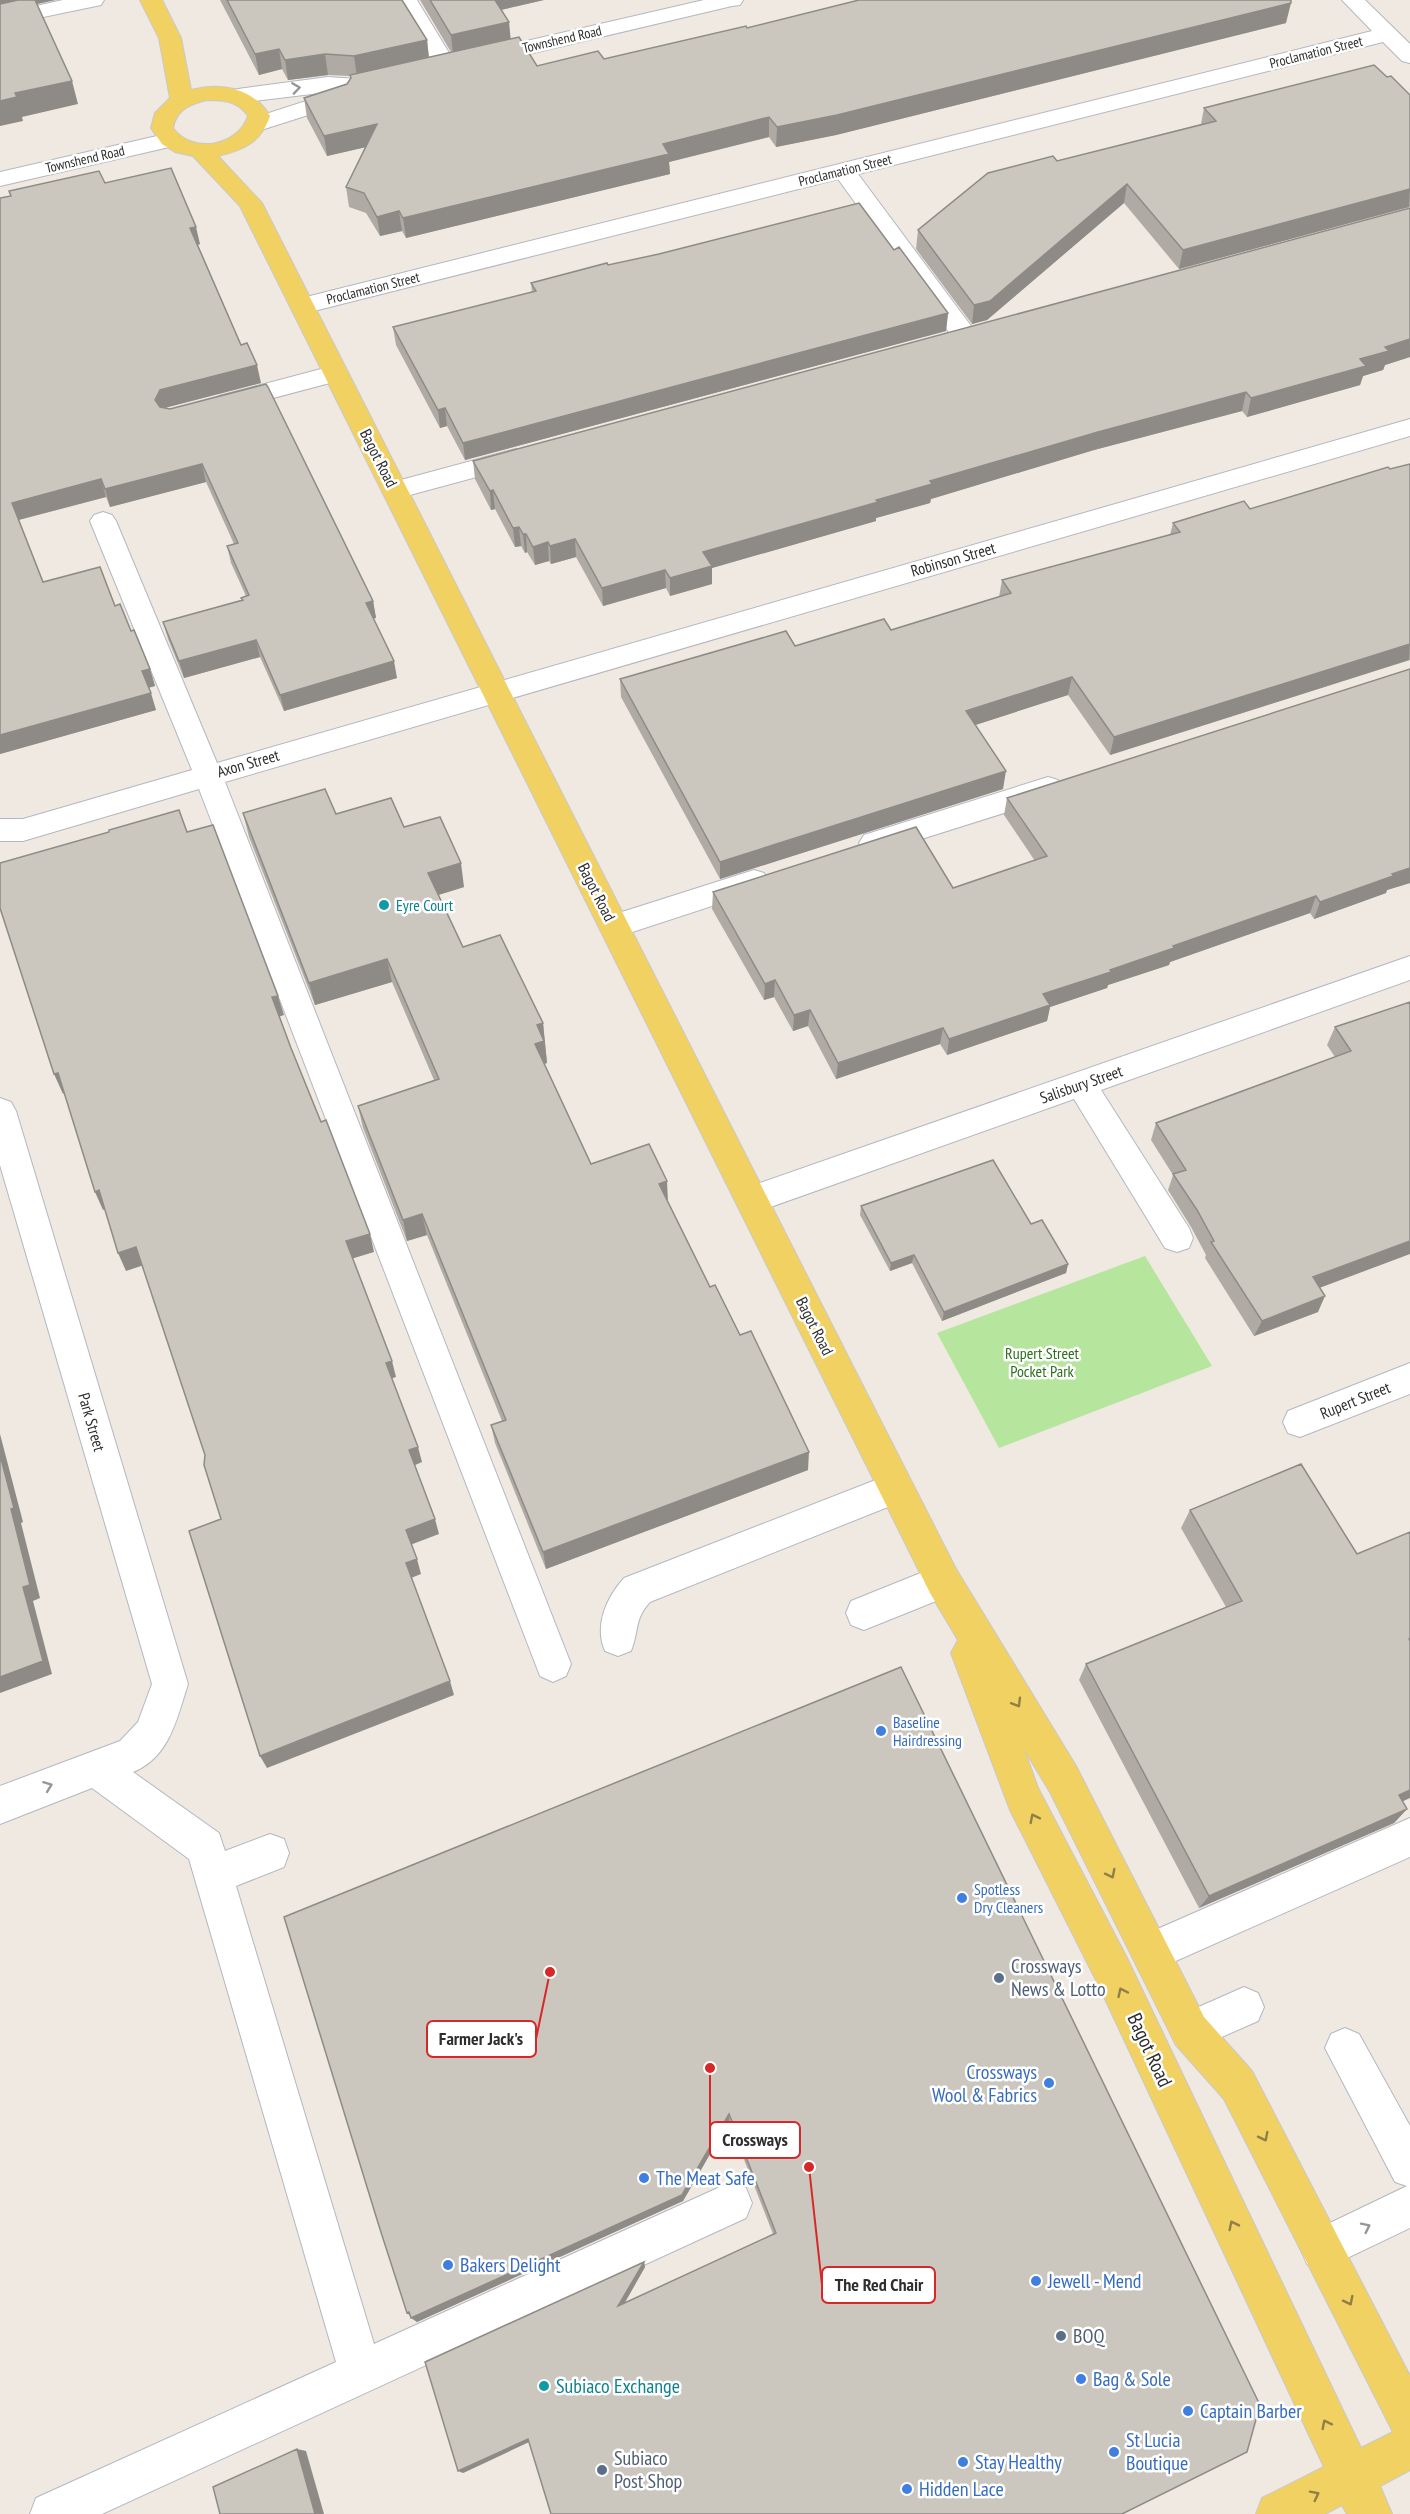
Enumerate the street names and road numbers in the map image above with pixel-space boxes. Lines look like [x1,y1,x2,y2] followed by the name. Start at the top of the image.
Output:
[521,21,603,57] street label: Townshend Road
[1268,32,1365,72] street label: Proclamation Street
[44,141,126,177] street label: Townshend Road
[797,150,894,190] street label: Proclamation Street
[325,268,422,308] street label: Proclamation Street
[356,425,402,491] street label: Bagot Road
[908,537,998,581] street label: Robinson Street
[215,744,282,781] street label: Axon Street
[574,859,620,925] street label: Bagot Road
[1037,1060,1126,1107] street label: Salisbury Street
[792,1293,838,1359] street label: Bagot Road
[1317,1377,1394,1423] street label: Rupert Street
[74,1390,110,1454] street label: Park Street
[1122,2009,1178,2091] street label: Bagot Road

